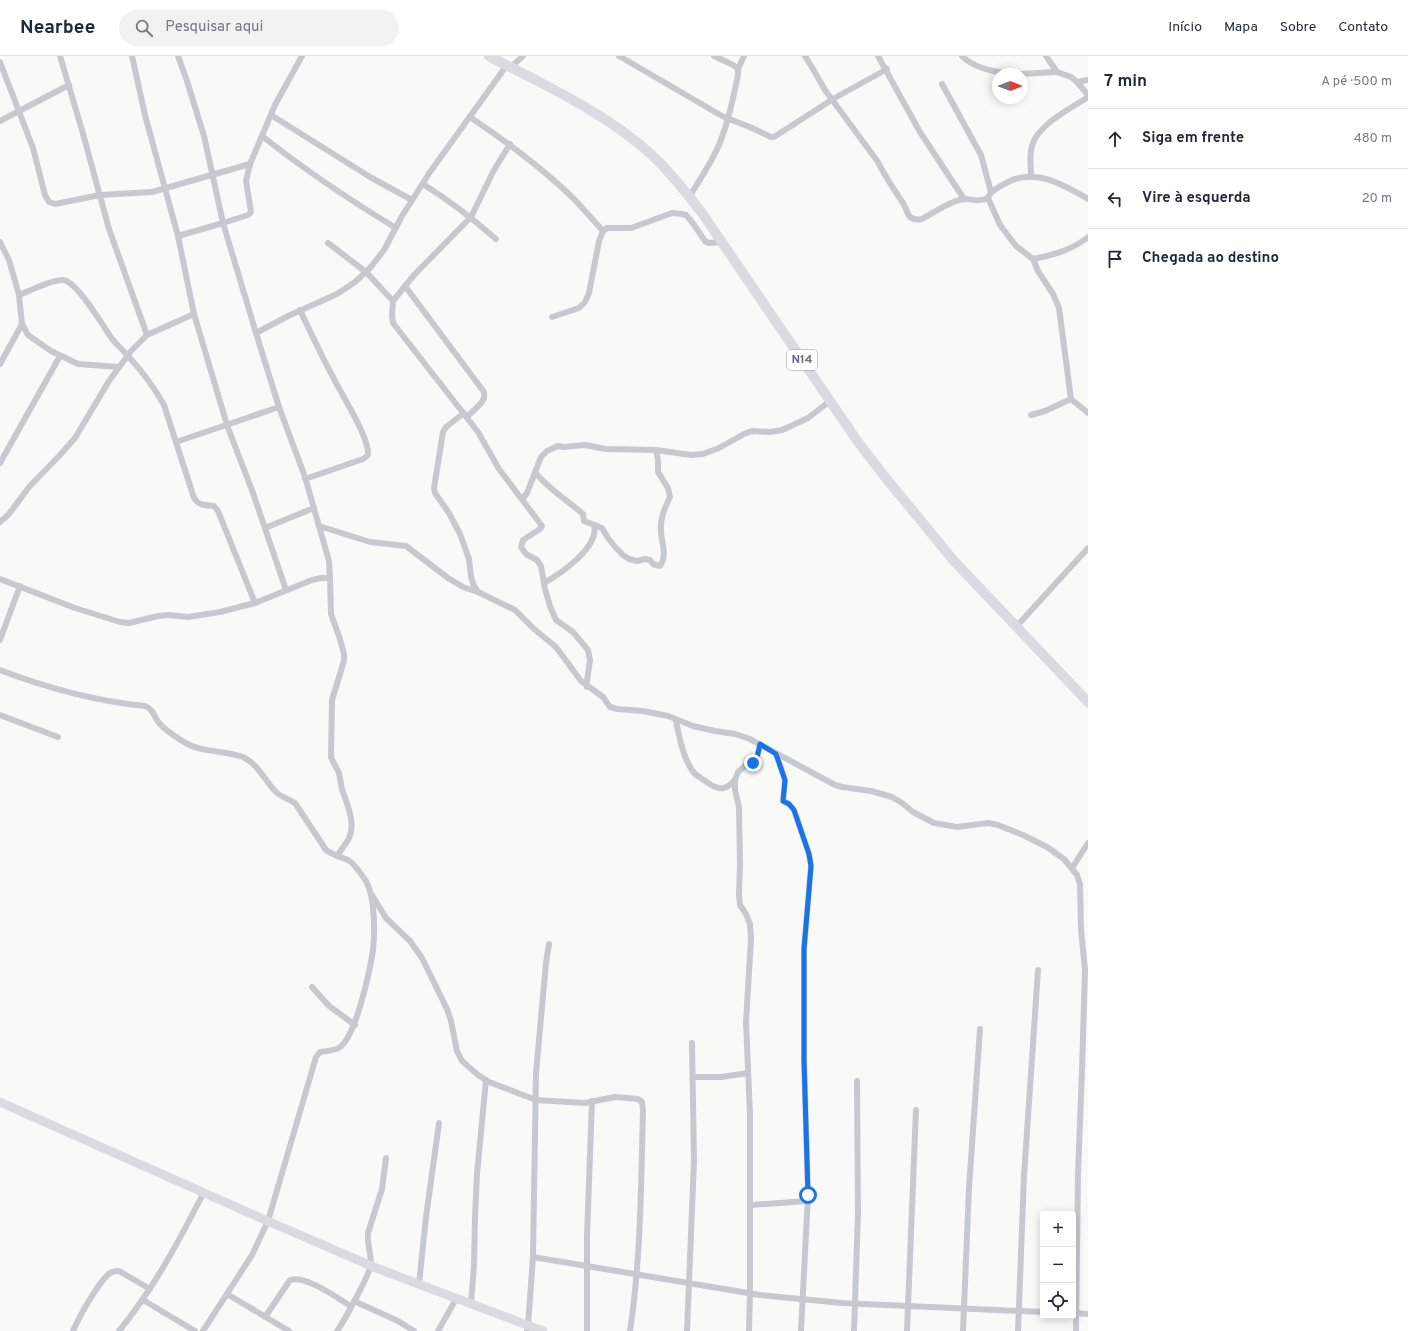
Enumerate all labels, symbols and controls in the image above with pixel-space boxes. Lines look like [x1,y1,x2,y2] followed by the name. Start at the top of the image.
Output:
[119,10,399,46] search box
[20,16,95,40] text: Nearbee
[133,17,155,39] icon: search
[165,18,263,37] text: Pesquisar aqui
[1168,19,1202,36] text: Início
[1224,19,1258,36] text: Mapa
[1280,19,1316,36] text: Sobre
[1338,19,1388,36] text: Contato
[992,68,1028,104] north arrow
[1104,71,1147,93] text: 7 min
[1321,74,1392,90] text: A pé · 500 m
[1104,128,1126,150] icon: ahead
[1142,129,1244,148] text: Siga em frente
[1354,131,1392,147] text: 480 m
[1104,188,1126,210] icon: left
[1142,189,1251,208] text: Vire à esquerda
[1362,191,1392,207] text: 20 m
[1104,248,1126,270] icon: arrive
[1142,249,1279,268] text: Chegada ao destino
[787,350,817,370] road number: N14
[744,754,762,772] route end
[799,1186,817,1204] route start
[1040,1211,1076,1319] map controls
[1040,1211,1076,1247] button: +
[1040,1247,1076,1283] button: −
[1040,1283,1076,1319] button: locate

